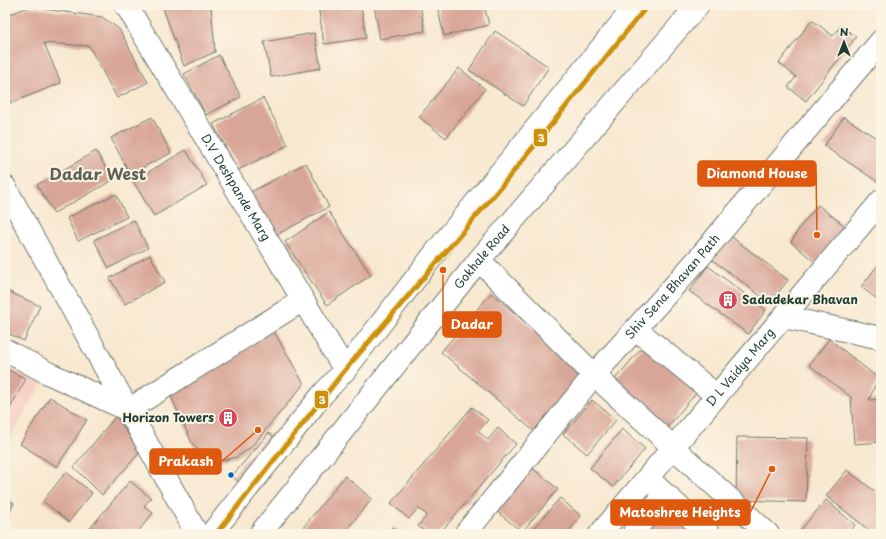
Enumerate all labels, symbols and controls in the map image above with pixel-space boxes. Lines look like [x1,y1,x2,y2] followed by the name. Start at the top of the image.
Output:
[824,22,864,62] north arrow
[840,23,849,40] text: N
[533,128,548,147] line badge: 3
[537,129,545,146] text: 3
[197,130,276,244] street label: D.V Deshpande Marg
[50,161,147,185] district label: Dadar West
[698,161,816,186] callout: Diamond House
[706,163,808,182] text: Diamond House
[449,220,514,293] street label: Gokhale Road
[620,230,723,343] street label: Shiv Sena Bhavan Path
[717,289,739,311] building icon: Sadadekar Bhavan
[742,290,858,308] place label: Sadadekar Bhavan
[443,312,501,337] callout: Dadar
[451,314,493,333] text: Dadar
[701,324,778,410] street label: D L Vaidya Marg
[314,390,329,409] line badge: 3
[318,391,326,408] text: 3
[217,407,239,429] building icon: Horizon Towers
[122,408,214,426] place label: Horizon Towers
[150,449,221,474] callout: Prakash
[158,451,214,470] text: Prakash
[226,470,236,480] unlabelled marker
[611,500,750,525] callout: Matoshree Heights
[619,502,741,521] text: Matoshree Heights

